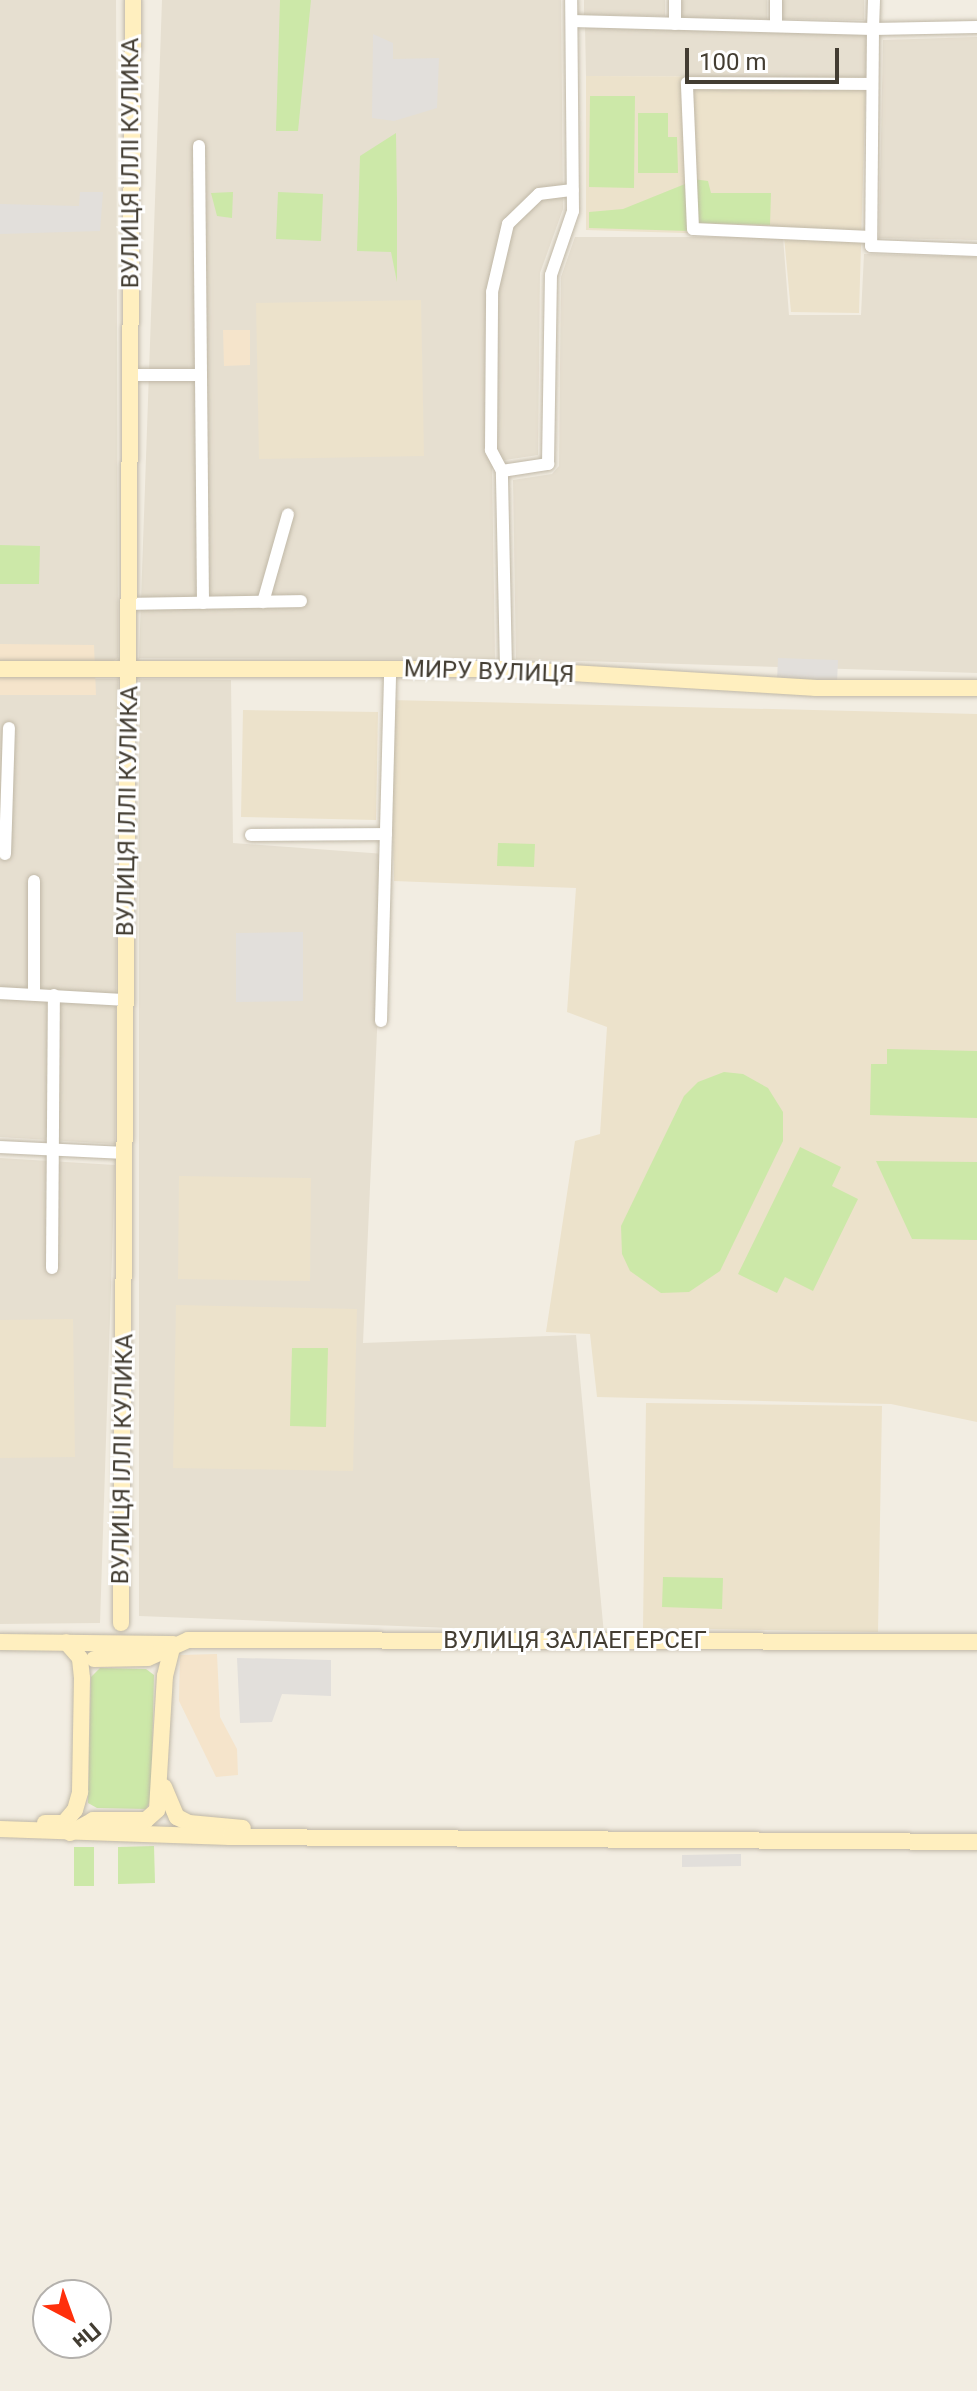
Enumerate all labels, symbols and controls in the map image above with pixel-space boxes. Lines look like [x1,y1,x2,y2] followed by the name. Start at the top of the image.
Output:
[689,32,843,82] scale bar
[117,38,145,288] street label: ВУЛИЦЯ ІЛЛІ КУЛИКА
[699,48,766,76] text: 100 m
[403,655,575,689] street label: МИРУ ВУЛИЦЯ
[111,685,145,937] street label: ВУЛИЦЯ ІЛЛІ КУЛИКА
[106,1333,140,1585] street label: ВУЛИЦЯ ІЛЛІ КУЛИКА
[443,1627,707,1655] street label: ВУЛИЦЯ ЗАЛАЕГЕРСЕГ
[32,2279,112,2359] north arrow
[68,2317,106,2355] text: Пн

